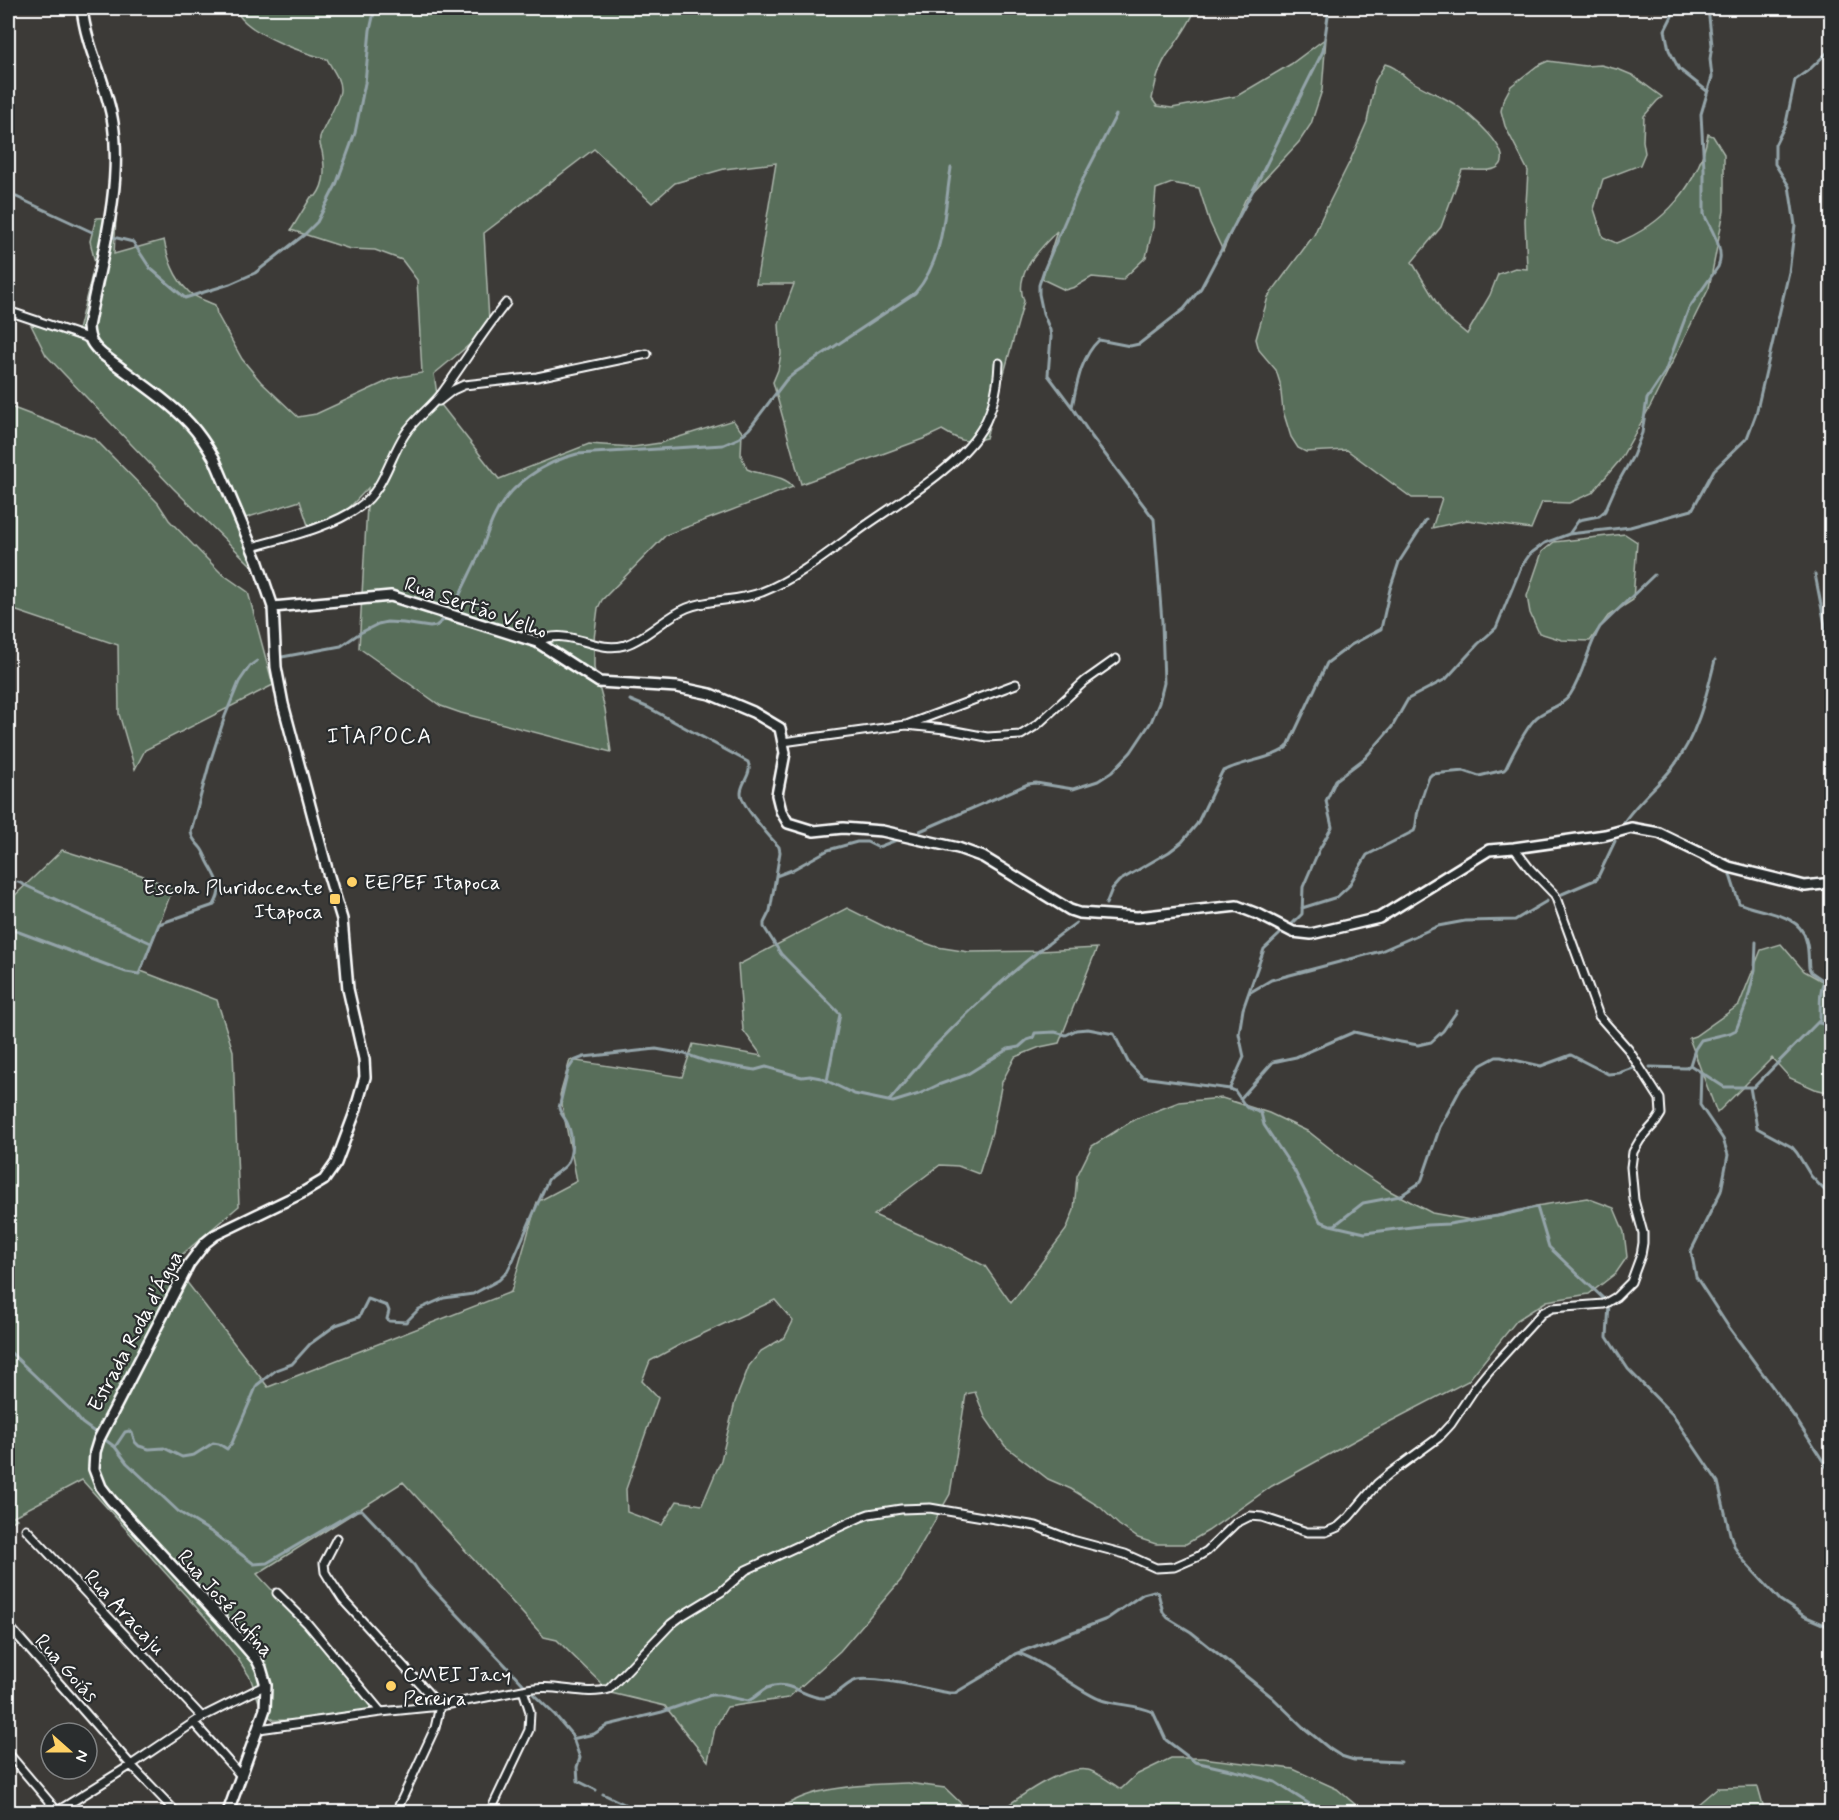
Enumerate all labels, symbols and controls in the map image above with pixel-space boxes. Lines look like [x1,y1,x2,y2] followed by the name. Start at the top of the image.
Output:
[400,570,551,646] street label: Rua Sertão Velho
[327,723,433,751] district label: ITAPOCA
[364,869,501,897] place label: EEPEF Itapoca
[143,874,323,926] place label: Escola Pluridocente Itapoca
[345,875,359,889] marker: EEPEF Itapoca
[328,892,342,906] marker: Escola Pluridocente Itapoca
[82,1246,190,1417] street label: Estrada Roda d'Água
[170,1544,280,1664] street label: Rua José Rufina
[77,1564,171,1662] street label: Rua Aracaju
[28,1628,105,1709] street label: Rua Goiás
[403,1661,511,1713] place label: CMEI Jacy Pereira
[384,1679,398,1693] marker: CMEI Jacy Pereira
[39,1721,99,1781] north arrow
[70,1747,93,1765] text: N

